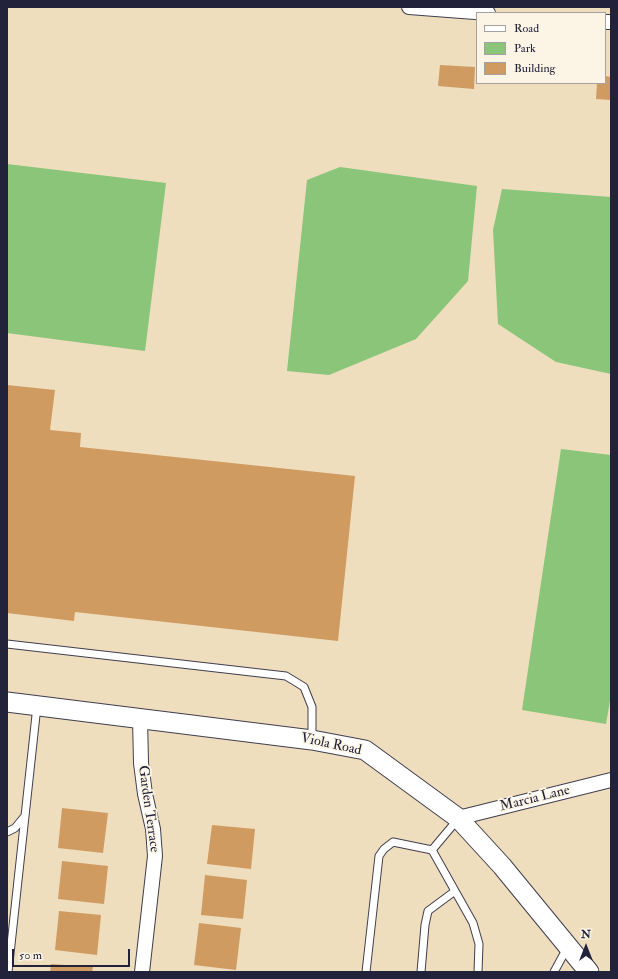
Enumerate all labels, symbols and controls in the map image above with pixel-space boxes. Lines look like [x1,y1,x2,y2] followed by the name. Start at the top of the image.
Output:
[476,12,606,84] legend
[514,21,539,36] text: Road
[514,41,536,56] text: Park
[514,61,555,76] text: Building
[299,730,363,760] street label: Viola Road
[134,764,162,854] street label: Garden Terrace
[498,782,572,816] street label: Marcia Lane
[566,927,606,967] north arrow
[581,928,591,941] text: N
[14,941,132,967] scale bar
[19,948,42,963] text: 50 m

